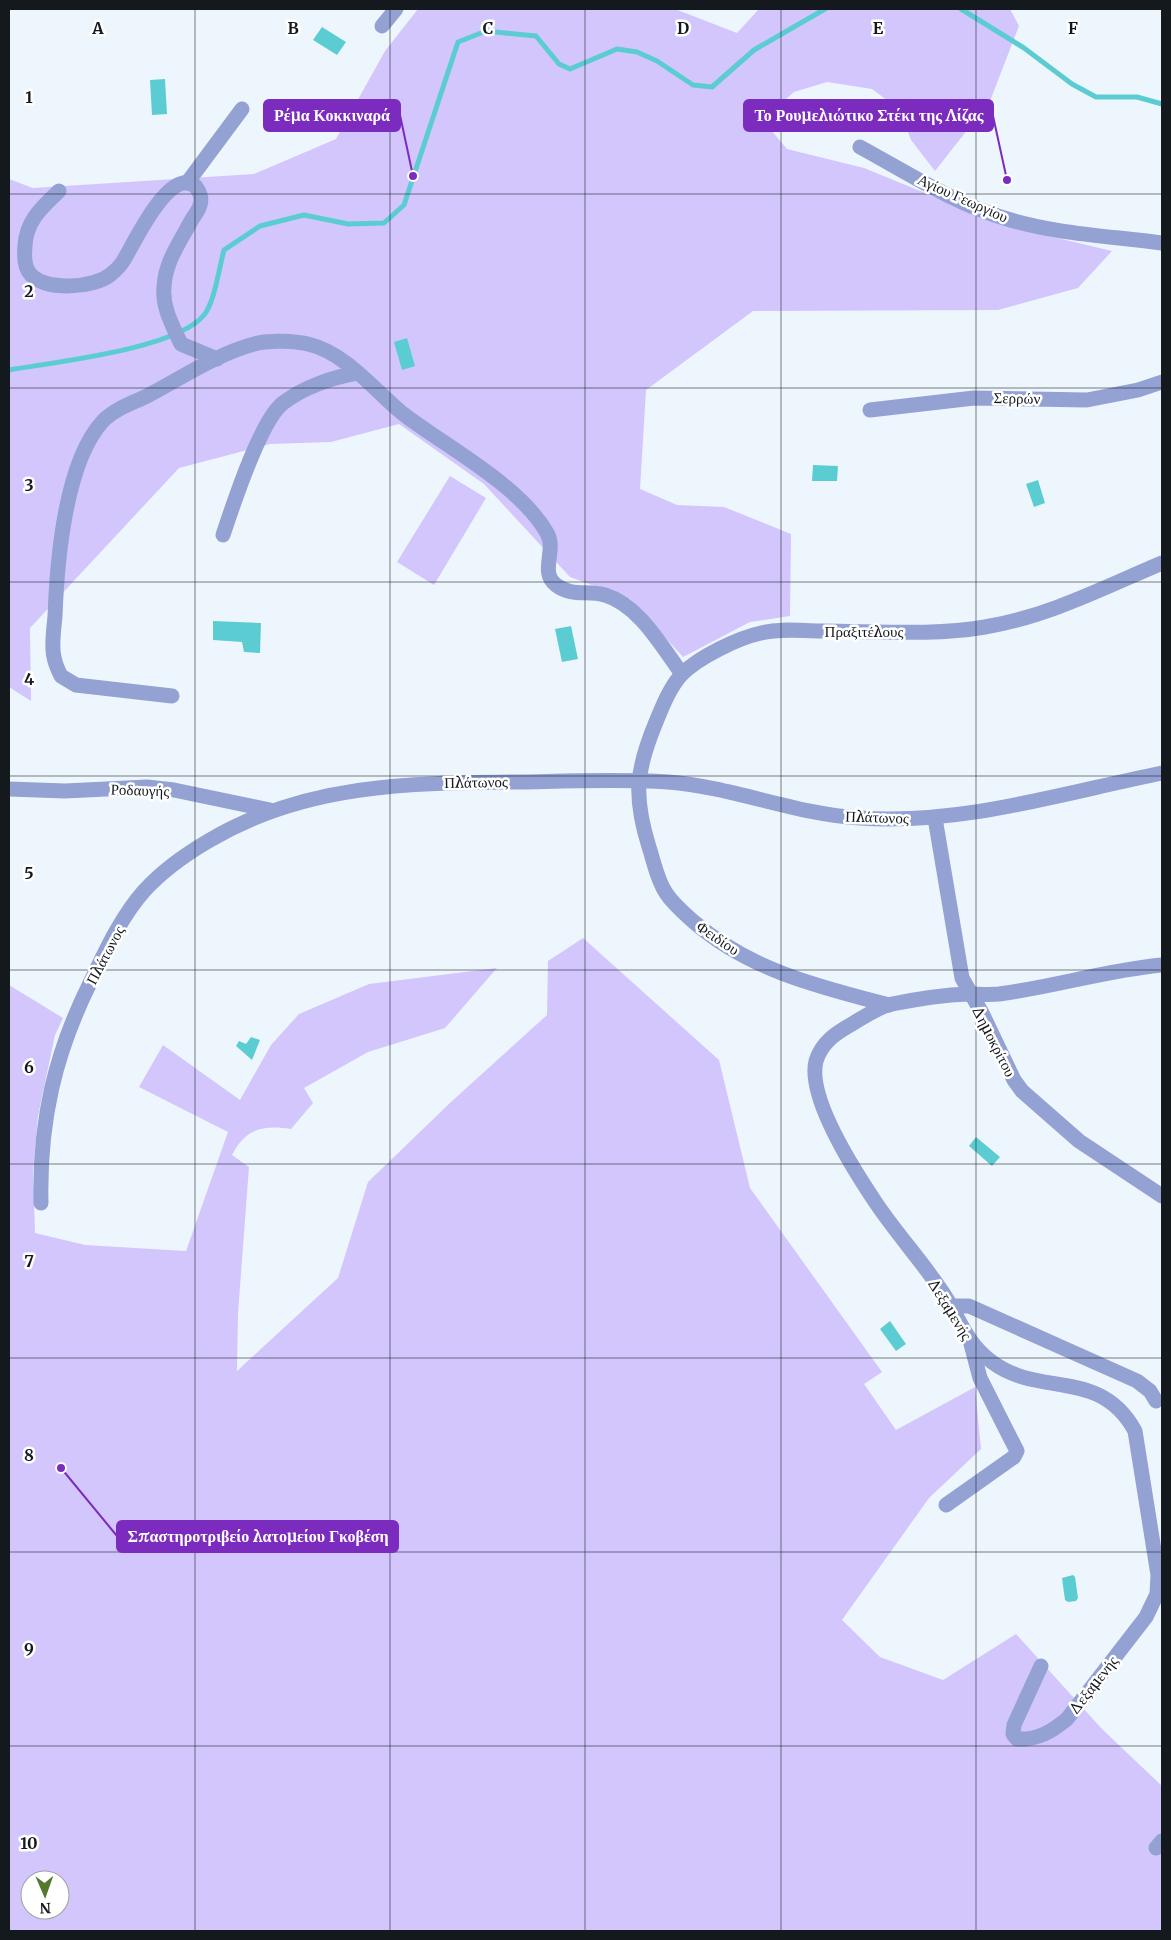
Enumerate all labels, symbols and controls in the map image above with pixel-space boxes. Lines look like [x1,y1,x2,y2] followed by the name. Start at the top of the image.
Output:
[91,18,104,38] text: A
[287,18,299,38] text: B
[483,18,493,38] text: C
[677,18,689,38] text: D
[873,18,884,38] text: E
[1068,18,1078,38] text: F
[25,87,33,107] text: 1
[264,100,400,131] callout: Ρέμα Κοκκιναρά
[744,100,993,131] callout: Το Ρουμελιώτικο Στέκι της Λίζας
[274,105,390,125] text: Ρέμα Κοκκιναρά
[755,105,984,125] text: Το Ρουμελιώτικο Στέκι της Λίζας
[915,170,1011,226] street label: Αγίου Γεωργίου
[24,281,34,301] text: 2
[994,388,1041,408] street label: Σερρών
[24,475,34,495] text: 3
[825,622,903,641] street label: Πραξιτέλους
[24,669,34,689] text: 4
[444,772,508,792] street label: Πλάτωνος
[110,779,170,801] street label: Ροδαυγής
[845,806,909,828] street label: Πλάτωνος
[24,863,34,883] text: 5
[693,917,743,959] street label: Φειδίου
[82,922,128,988] street label: Πλάτωνος
[968,1002,1020,1080] street label: Δημοκρίτου
[24,1057,34,1077] text: 6
[24,1251,34,1271] text: 7
[924,1275,976,1343] street label: Δεξαμενής
[24,1445,34,1465] text: 8
[117,1521,398,1552] callout: Σπαστηροτριβείο λατομείου Γκοβέση
[127,1526,389,1546] text: Σπαστηροτριβείο λατομείου Γκοβέση
[24,1639,34,1659] text: 9
[1064,1652,1122,1718] street label: Δεξαμενής
[20,1833,38,1853] text: 10
[20,1870,70,1920] north arrow
[40,1899,51,1917] text: N

